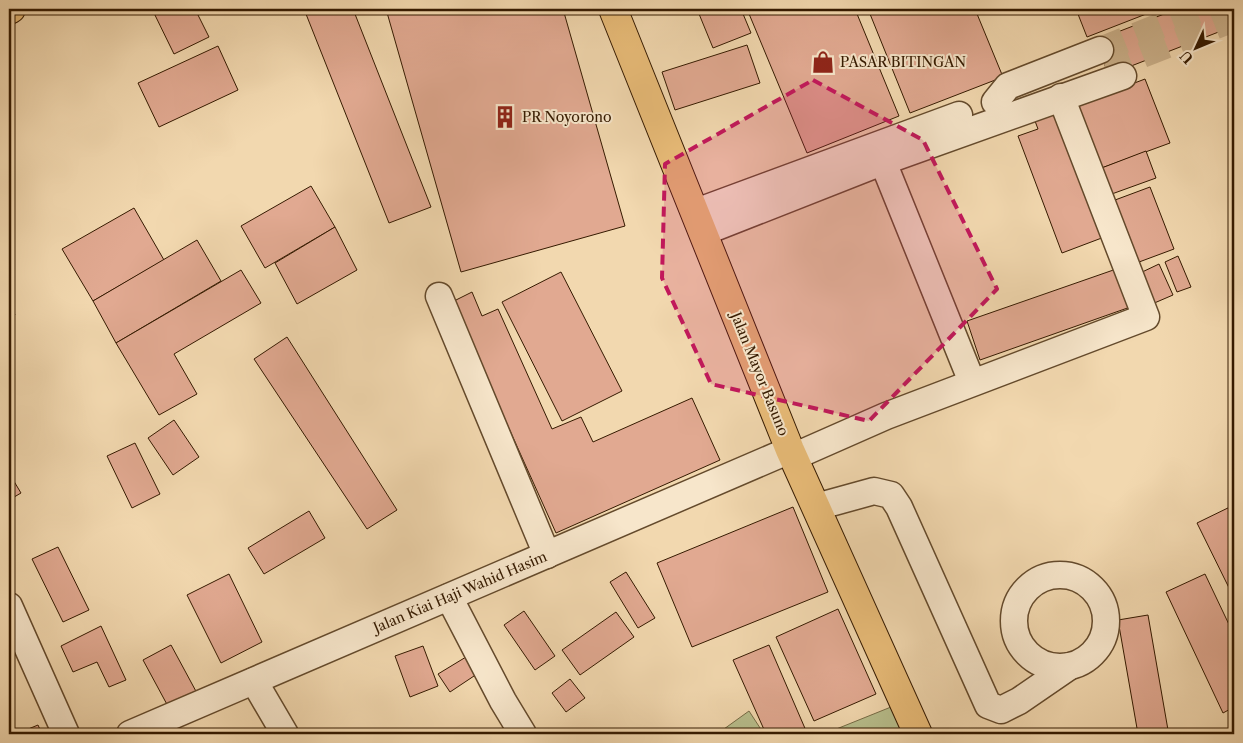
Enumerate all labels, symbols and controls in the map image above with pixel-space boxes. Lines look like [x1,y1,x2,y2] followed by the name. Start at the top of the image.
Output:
[1170,22,1220,72] north arrow
[1176,46,1197,67] text: U
[810,49,836,75] shop icon: PASAR BITINGAN
[840,53,966,71] place label: PASAR BITINGAN
[492,104,518,130] building icon: PR Noyorono
[522,108,612,126] place label: PR Noyorono
[726,308,793,438] street label: Jalan Mayor Basuno
[369,547,550,638] street label: Jalan Kiai Haji Wahid Hasim

